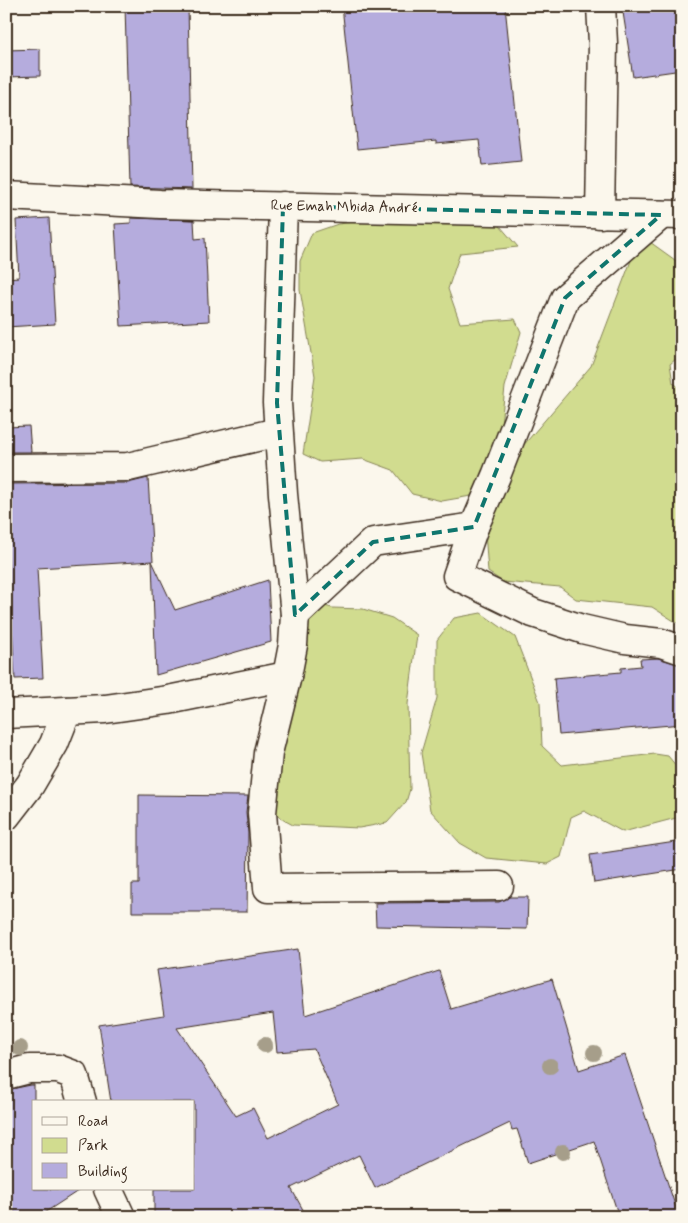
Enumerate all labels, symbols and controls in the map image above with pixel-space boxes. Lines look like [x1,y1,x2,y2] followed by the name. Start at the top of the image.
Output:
[270,196,418,218] street label: Rue Emah Mbida André
[32,1100,195,1190] legend
[78,1112,108,1132] text: Road
[78,1136,108,1156] text: Park
[78,1162,128,1183] text: Building

